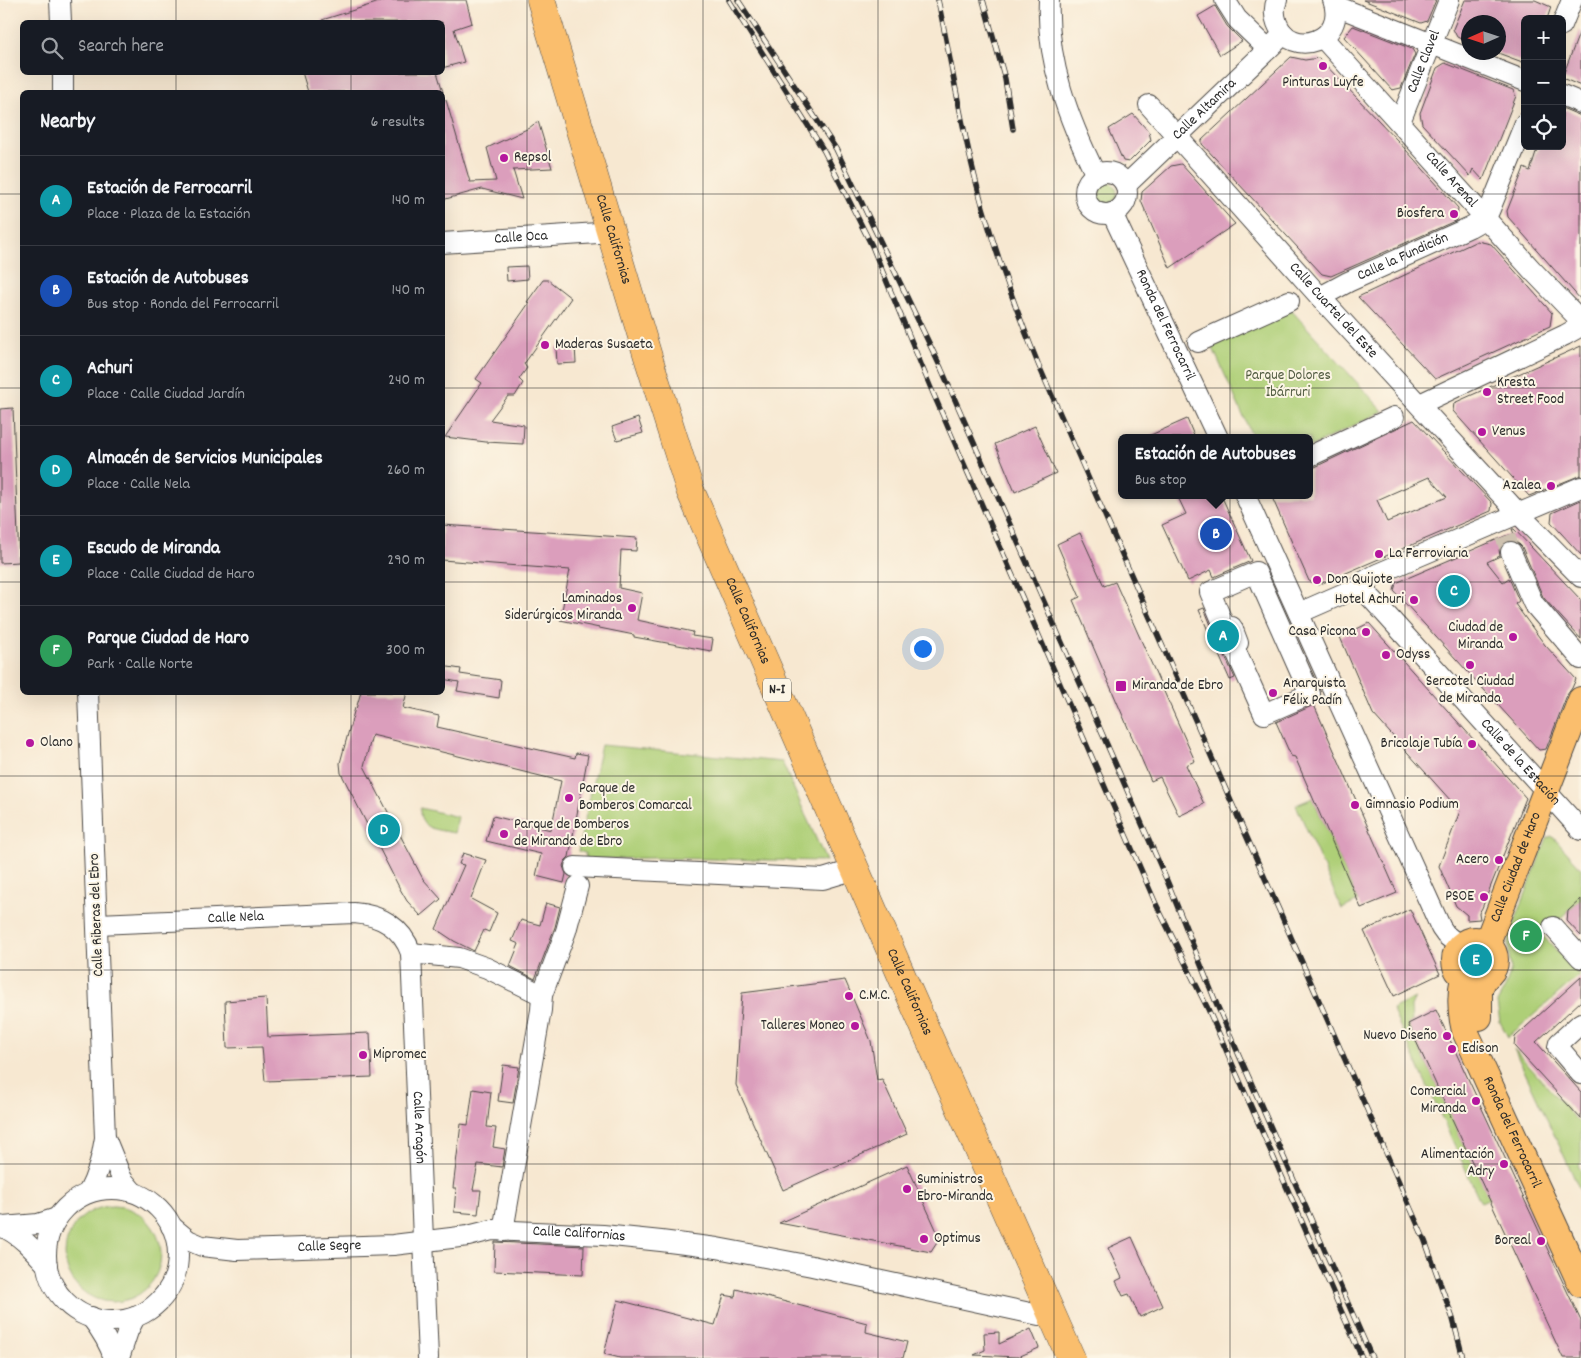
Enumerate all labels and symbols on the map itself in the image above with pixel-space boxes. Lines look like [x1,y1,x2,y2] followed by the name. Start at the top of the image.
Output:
[1461,15,1506,60] north arrow
[1402,26,1447,96] street label: Calle Clavel
[1317,60,1329,72] marker: Pinturas Luyfe
[1282,72,1364,94] place label: Pinturas Luyfe
[1168,73,1243,146] street label: Calle Altamira
[514,147,552,169] place label: Repsol
[1419,147,1483,213] street label: Calle Arenal
[498,152,510,164] marker: Repsol
[589,192,637,287] street label: Calle Californias
[1397,203,1445,225] place label: Biosfera
[1448,208,1460,220] marker: Biosfera
[494,225,549,251] street label: Calle Oca
[1354,227,1452,287] street label: Calle la Fundición
[1283,258,1383,364] street label: Calle Cuartel del Este
[1129,266,1201,385] street label: Ronda del Ferrocarril
[555,334,653,356] place label: Maderas Susaeta
[539,339,551,351] marker: Maderas Susaeta
[1245,365,1331,404] park label: Parque Dolores Ibárruri
[1497,372,1564,411] place label: Kresta Street Food
[1481,386,1493,398] marker: Kresta Street Food
[1492,421,1526,443] place label: Venus
[1476,426,1488,438] marker: Venus
[1503,475,1542,497] place label: Azalea
[1545,480,1557,492] marker: Azalea
[1200,515,1232,553] pin: B
[1389,543,1469,565] place label: La Ferroviaria
[1373,548,1385,560] marker: La Ferroviaria
[1327,569,1393,591] place label: Don Quijote
[1438,572,1470,610] pin: C
[718,574,776,668] street label: Calle Californias
[1311,574,1323,586] marker: Don Quijote
[505,588,623,627] place label: Laminados Siderúrgicos Miranda
[1335,589,1404,611] place label: Hotel Achuri
[1408,594,1420,606] marker: Hotel Achuri
[626,602,638,614] marker: Laminados Siderúrgicos Miranda
[1207,617,1239,655] pin: A
[1448,617,1504,656] place label: Ciudad de Miranda
[1289,621,1357,643] place label: Casa Picona
[1360,626,1372,638] marker: Casa Picona
[1507,631,1519,643] marker: Ciudad de Miranda
[910,636,936,662] your location
[1396,644,1430,666] place label: Odyss
[1380,649,1392,661] marker: Odyss
[1464,659,1476,671] marker: Sercotel Ciudad de Miranda
[1426,671,1514,710] place label: Sercotel Ciudad de Miranda
[1283,673,1346,712] place label: Anarquista Félix Padín
[1132,675,1224,697] place label: Miranda de Ebro
[763,678,791,702] road number: N-I
[1114,679,1128,693] marker: Miranda de Ebro
[1267,687,1279,699] marker: Anarquista Félix Padín
[1475,714,1565,811] street label: Calle de la Estación
[40,732,73,754] place label: Olano
[1381,733,1463,755] place label: Bricolaje Tubía
[24,737,36,749] marker: Olano
[1466,738,1478,750] marker: Bricolaje Tubía
[579,778,692,817] place label: Parque de Bomberos Comarcal
[563,792,575,804] marker: Parque de Bomberos Comarcal
[1365,794,1459,816] place label: Gimnasio Podium
[1349,799,1361,811] marker: Gimnasio Podium
[1485,809,1548,926] street label: Calle Ciudad de Haro
[368,811,400,849] pin: D
[514,814,629,853] place label: Parque de Bomberos de Miranda de Ebro
[498,828,510,840] marker: Parque de Bomberos de Miranda de Ebro
[1456,849,1489,871] place label: Acero
[84,853,110,977] street label: Calle Riberas del Ebro
[1493,854,1505,866] marker: Acero
[1445,886,1474,908] place label: PSOE
[1478,891,1490,903] marker: PSOE
[207,906,265,930] street label: Calle Nela
[1510,917,1542,955] pin: F
[1460,941,1492,979] pin: E
[880,945,938,1039] street label: Calle Californias
[859,985,890,1007] place label: C.M.C.
[843,990,855,1002] marker: C.M.C.
[761,1015,845,1037] place label: Talleres Moneo
[849,1020,861,1032] marker: Talleres Moneo
[1363,1025,1437,1047] place label: Nuevo Diseño
[1441,1030,1453,1042] marker: Nuevo Diseño
[1462,1038,1499,1060] place label: Edison
[1446,1043,1458,1055] marker: Edison
[373,1044,427,1066] place label: Mipromec
[357,1049,369,1061] marker: Mipromec
[1476,1073,1547,1192] street label: Ronda del Ferrocarril
[1410,1081,1467,1120] place label: Comercial Miranda
[406,1091,431,1164] street label: Calle Aragón
[1470,1095,1482,1107] marker: Comercial Miranda
[1421,1144,1495,1183] place label: Alimentación Adry
[1498,1158,1510,1170] marker: Alimentación Adry
[917,1169,994,1208] place label: Suministros Ebro-Miranda
[901,1183,913,1195] marker: Suministros Ebro-Miranda
[532,1221,627,1248] street label: Calle Californias
[934,1228,981,1250] place label: Optimus
[1494,1230,1531,1252] place label: Boreal
[918,1233,930,1245] marker: Optimus
[297,1235,362,1259] street label: Calle Segre
[1535,1235,1547,1247] marker: Boreal

